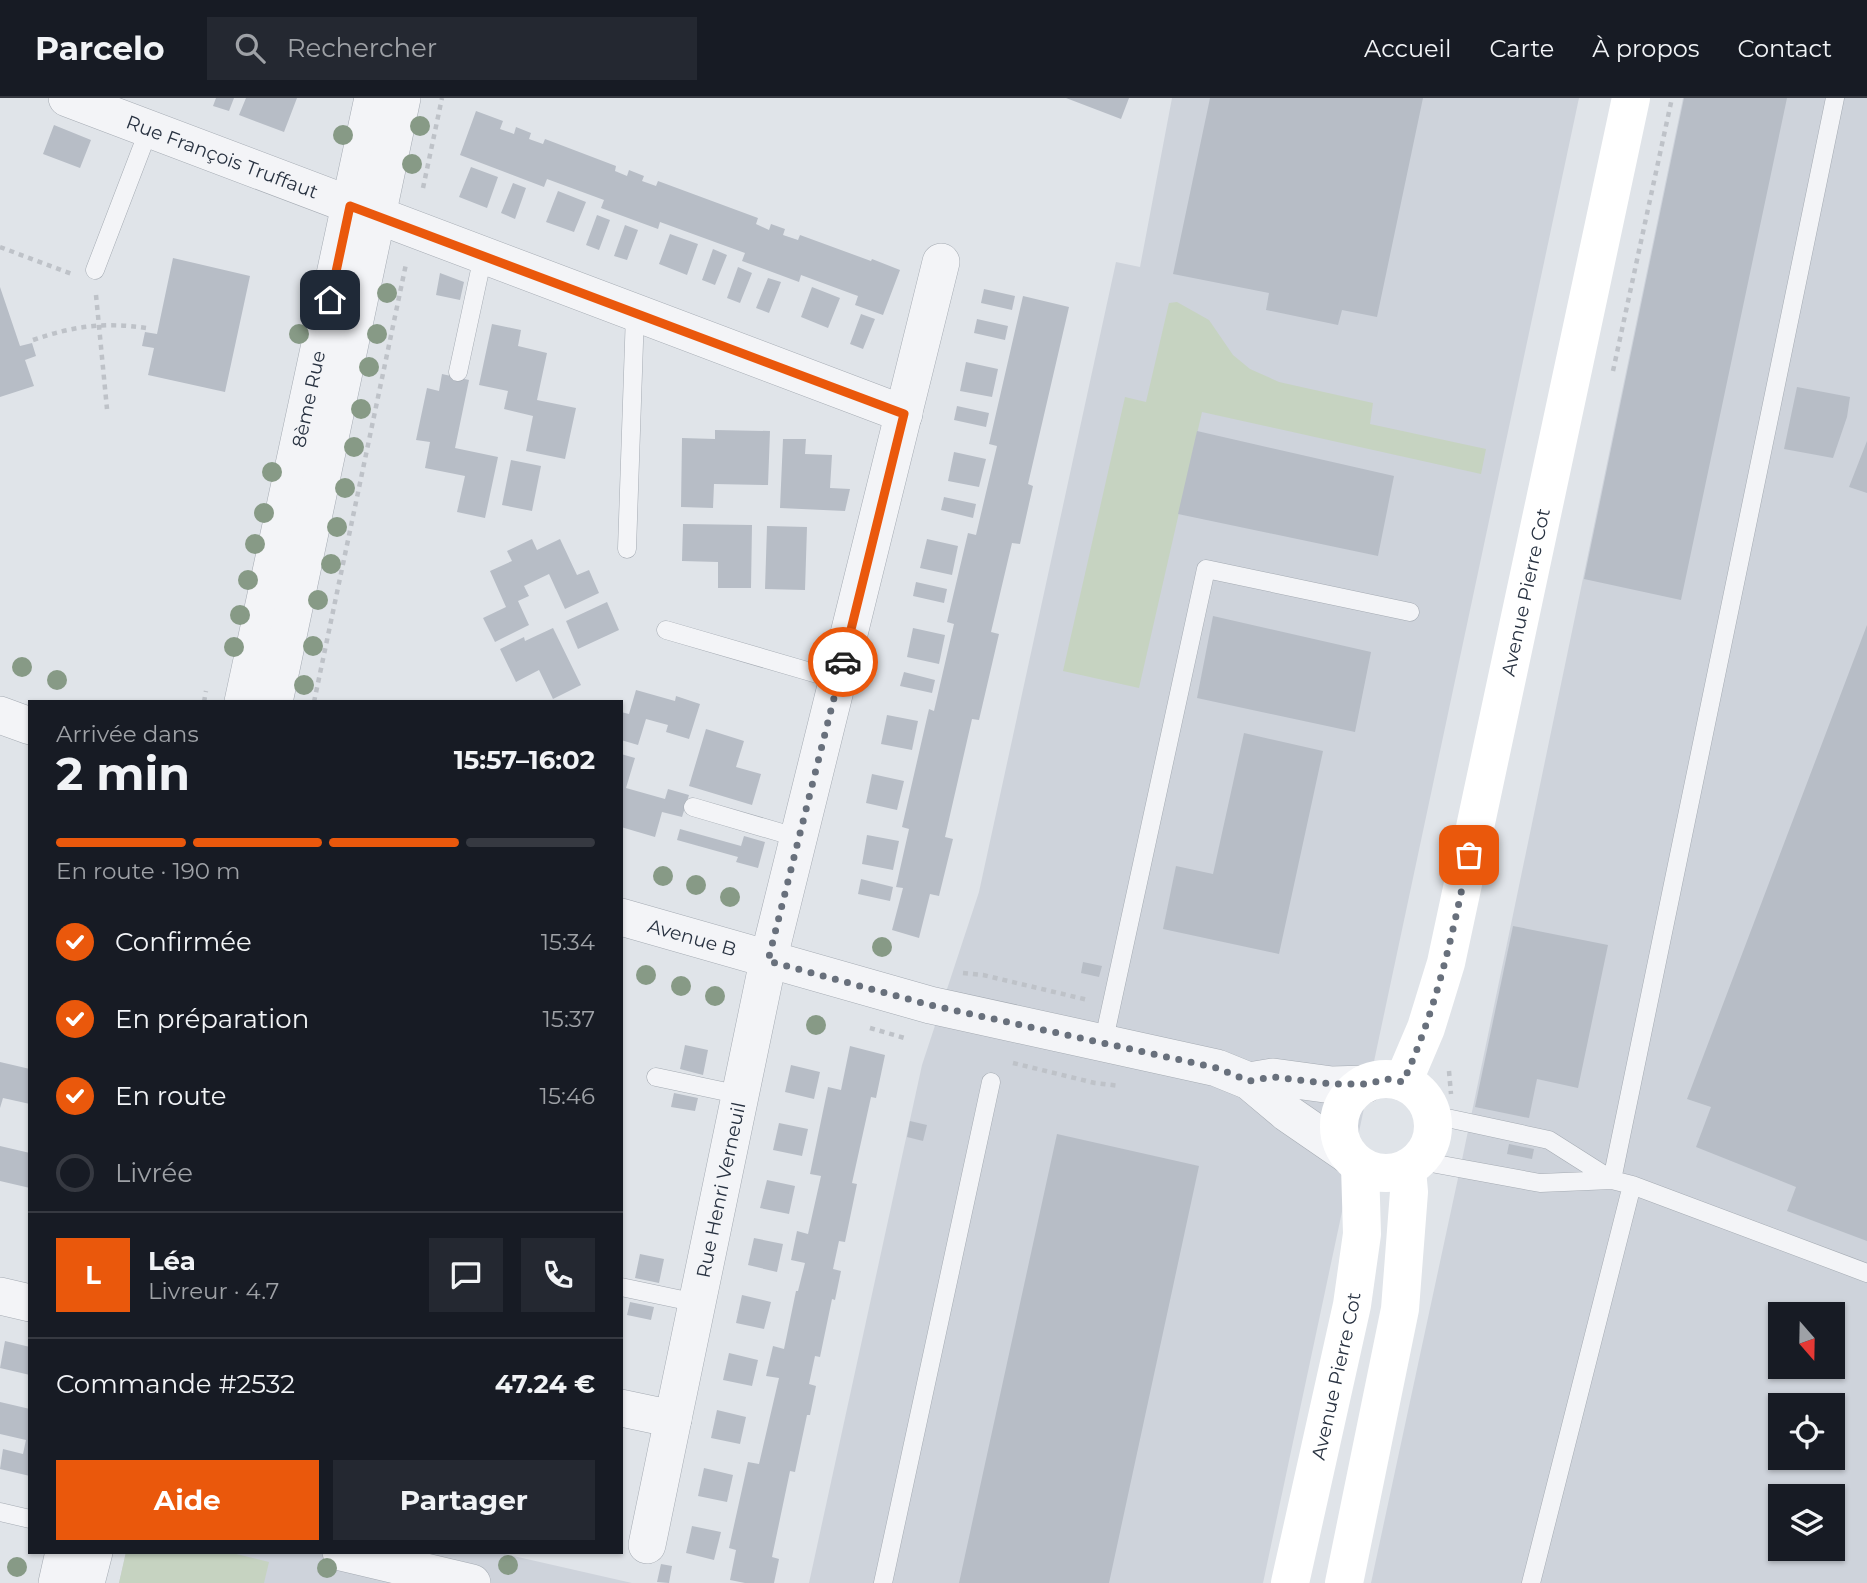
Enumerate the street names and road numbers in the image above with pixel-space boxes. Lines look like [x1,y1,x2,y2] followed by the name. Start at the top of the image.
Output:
[123,110,321,204] street label: Rue François Truffaut
[287,349,330,449] street label: 8ème Rue
[1497,506,1555,678] street label: Avenue Pierre Cot
[645,914,739,961] street label: Avenue B
[692,1100,750,1280] street label: Rue Henri Verneuil
[1307,1291,1366,1462] street label: Avenue Pierre Cot

